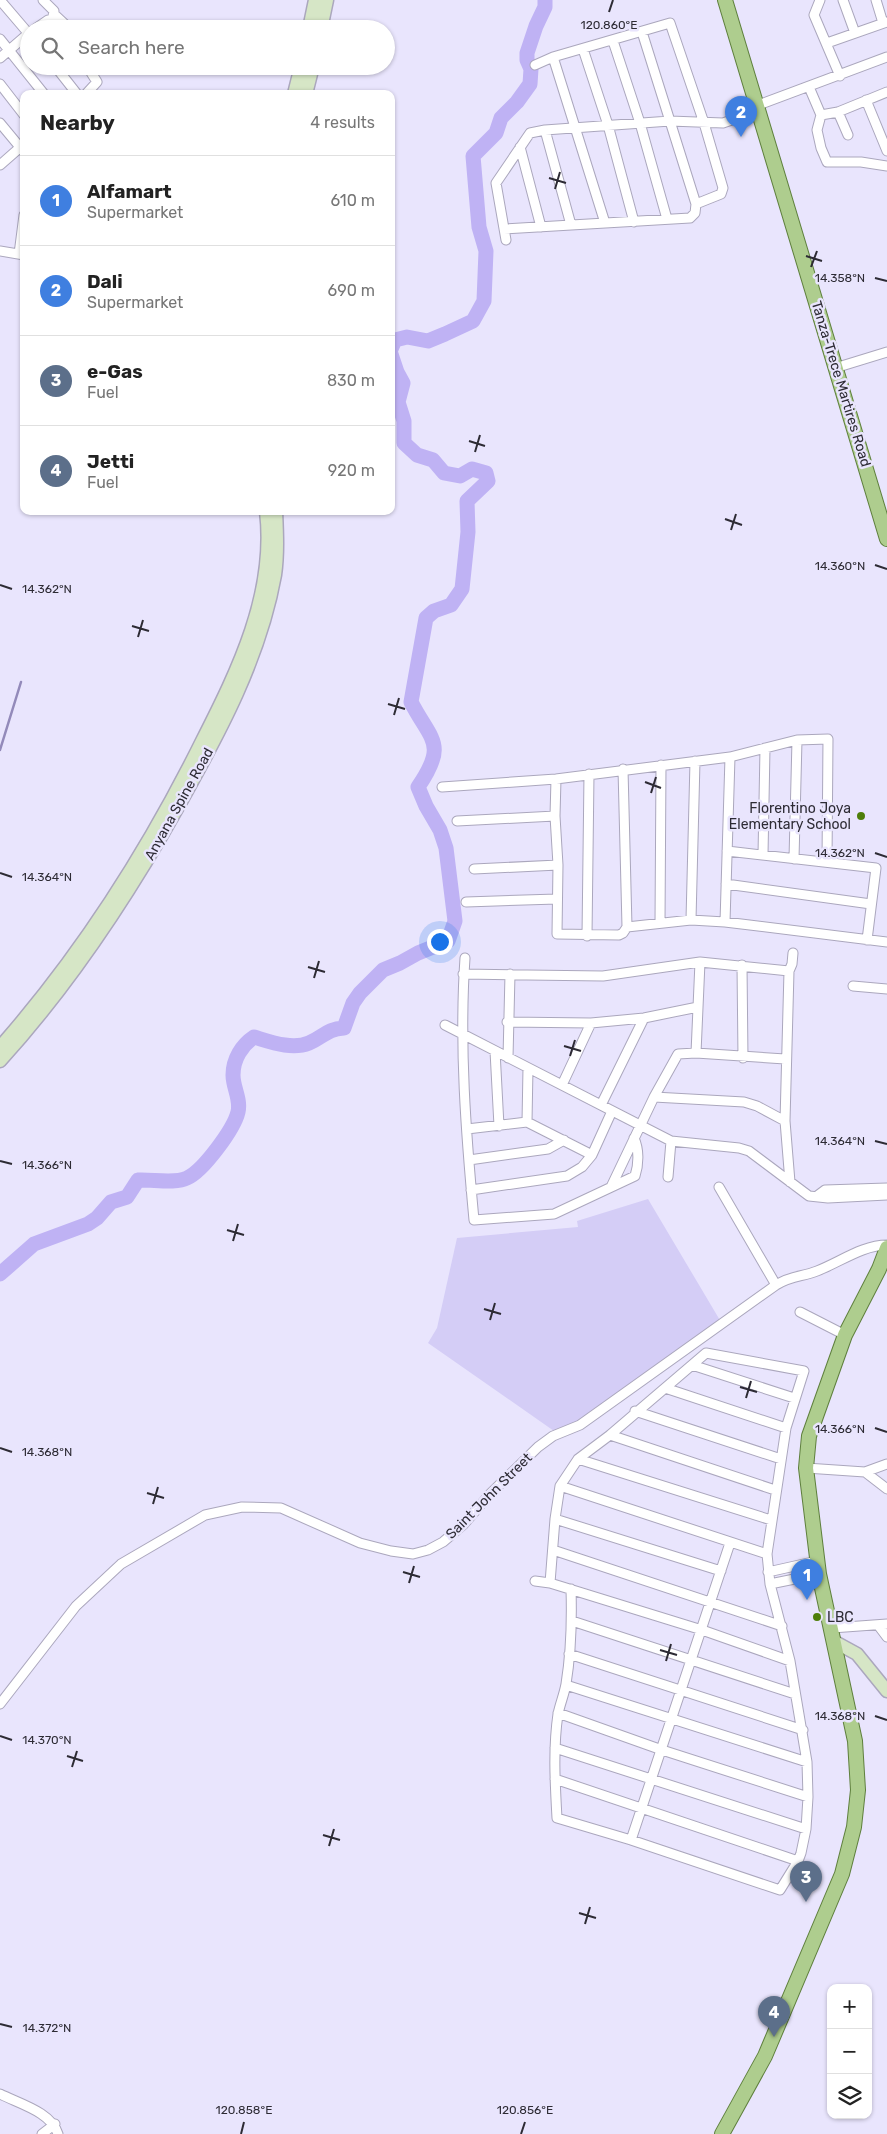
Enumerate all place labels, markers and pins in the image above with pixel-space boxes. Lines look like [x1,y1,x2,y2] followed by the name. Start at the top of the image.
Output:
[725,96,757,137] pin: 2
[729,800,851,833] place label: Florentino Joya Elementary School
[855,810,867,822] marker: Florentino Joya Elementary School
[791,1559,823,1600] pin: 1
[827,1609,854,1626] place label: LBC
[811,1611,823,1623] marker: LBC
[790,1861,822,1902] pin: 3
[758,1996,790,2037] pin: 4

